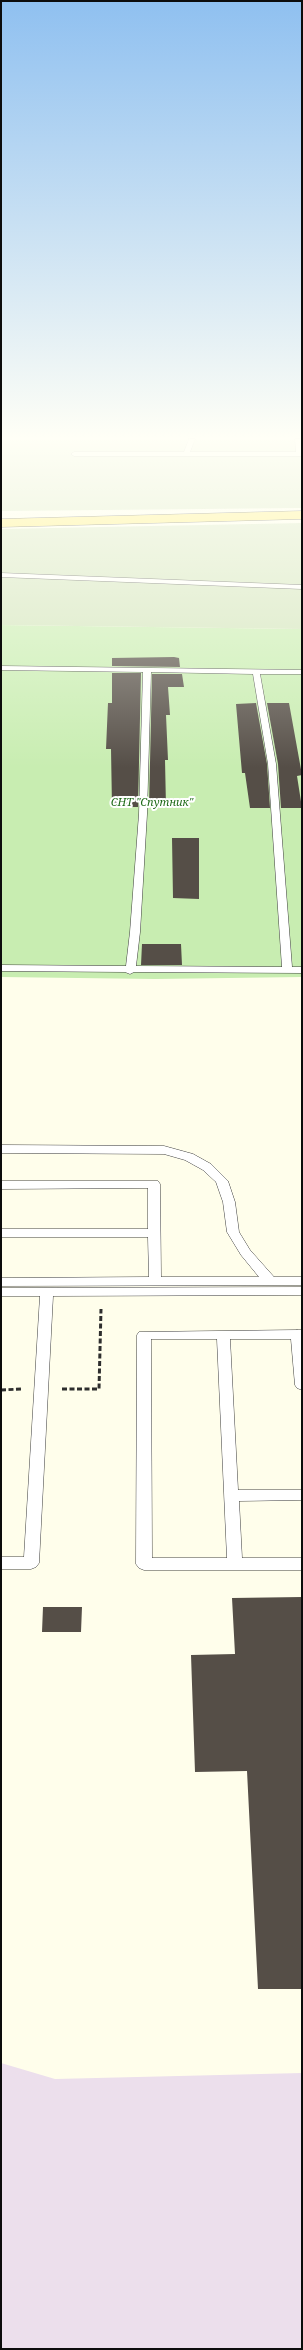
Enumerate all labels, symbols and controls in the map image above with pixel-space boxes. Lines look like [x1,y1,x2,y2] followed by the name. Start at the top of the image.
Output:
[111,796,193,810] park label: СНТ "Спутник"

